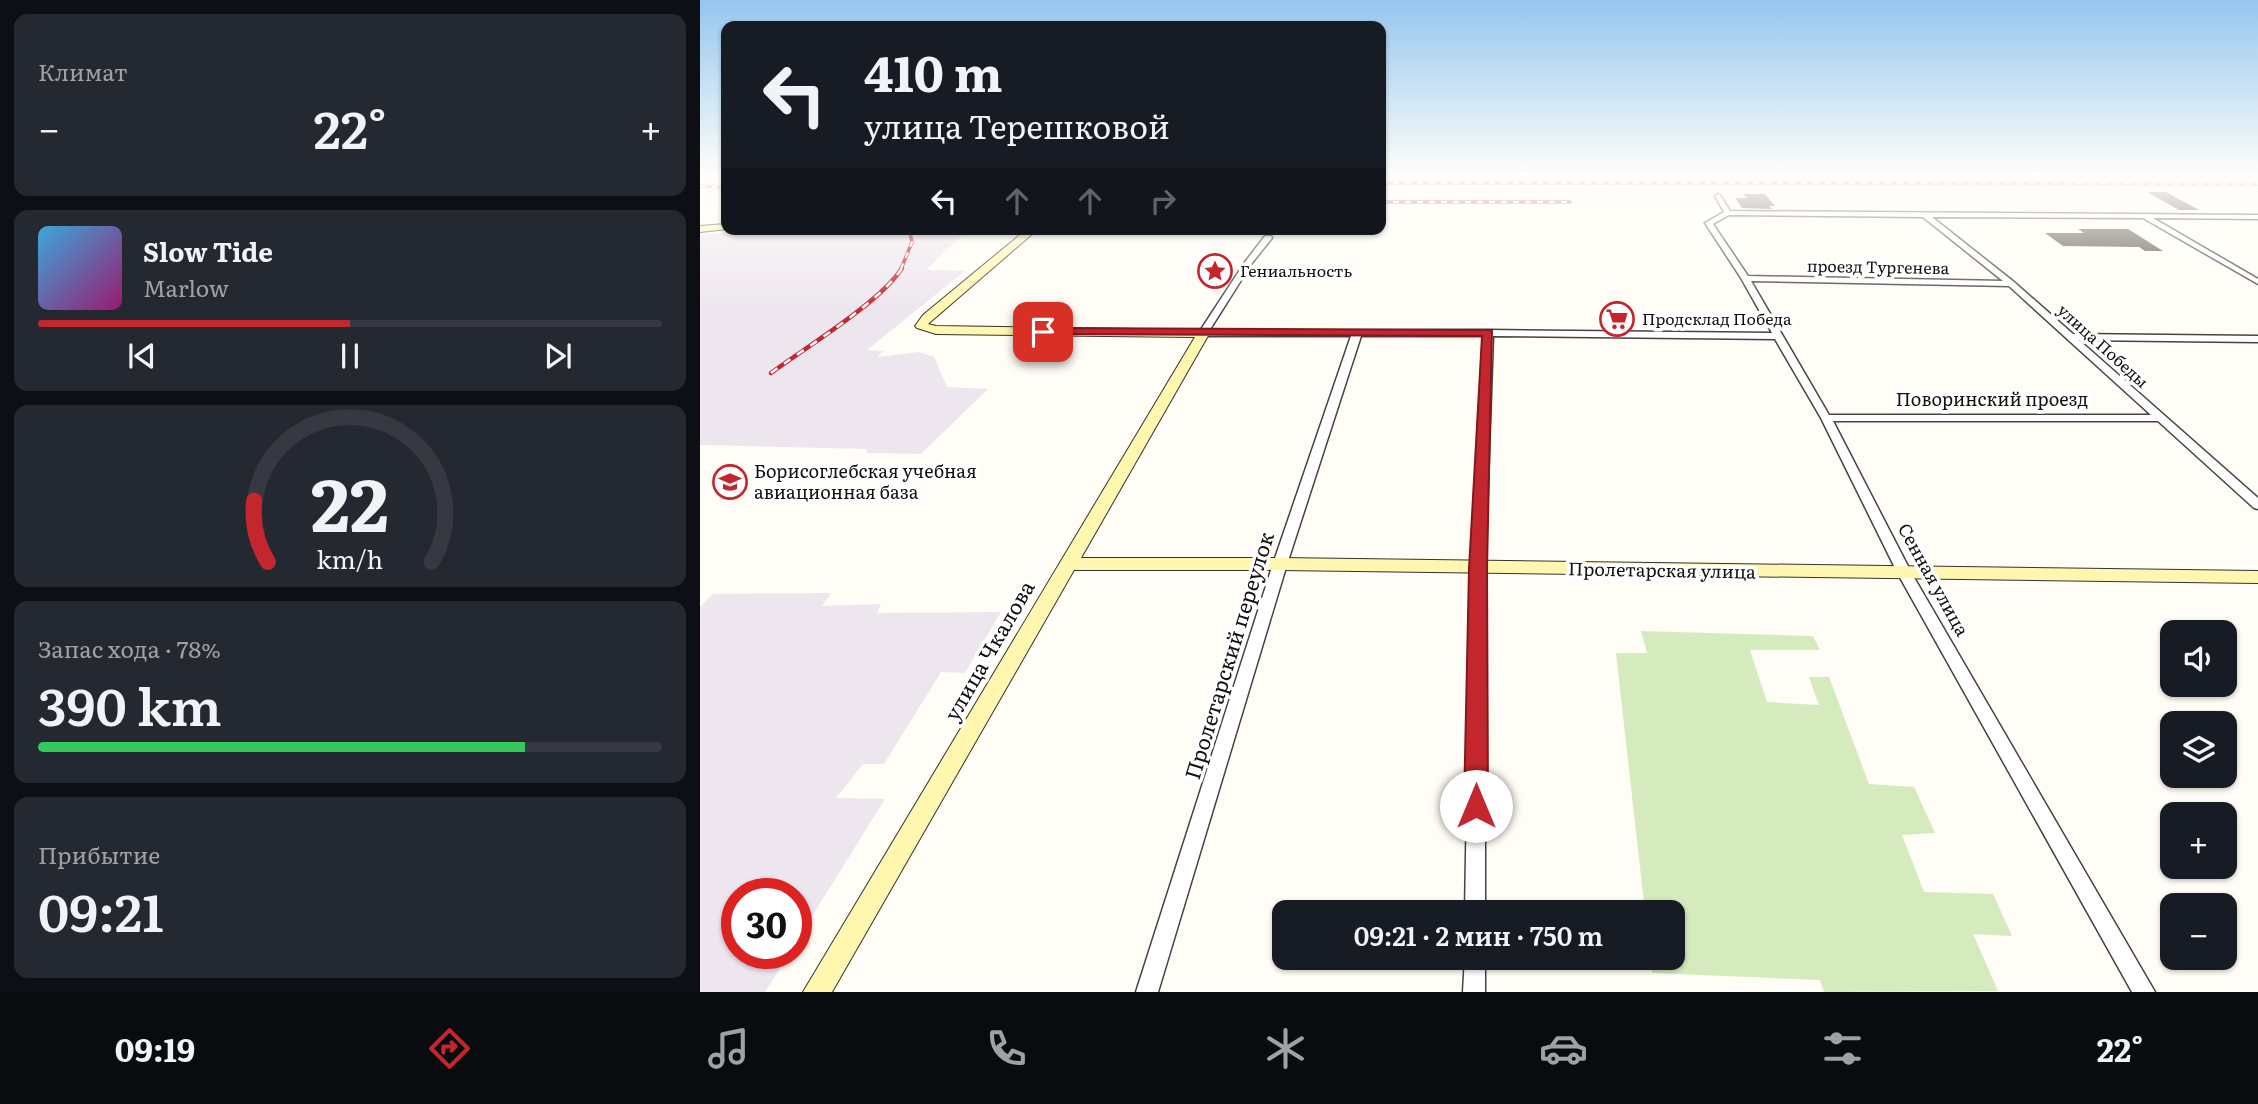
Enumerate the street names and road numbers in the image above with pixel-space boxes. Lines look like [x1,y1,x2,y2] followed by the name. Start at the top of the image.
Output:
[1807,253,1950,279] street label: проезд Тургенева
[2053,298,2155,393] street label: улица Победы
[1896,385,2088,412] street label: Поворинский проезд
[1892,518,1977,641] street label: Сенная улица
[1175,527,1280,783] street label: Пролетарский переулок
[1568,554,1756,585] street label: Пролетарская улица
[935,573,1041,726] street label: улица Чкалова

